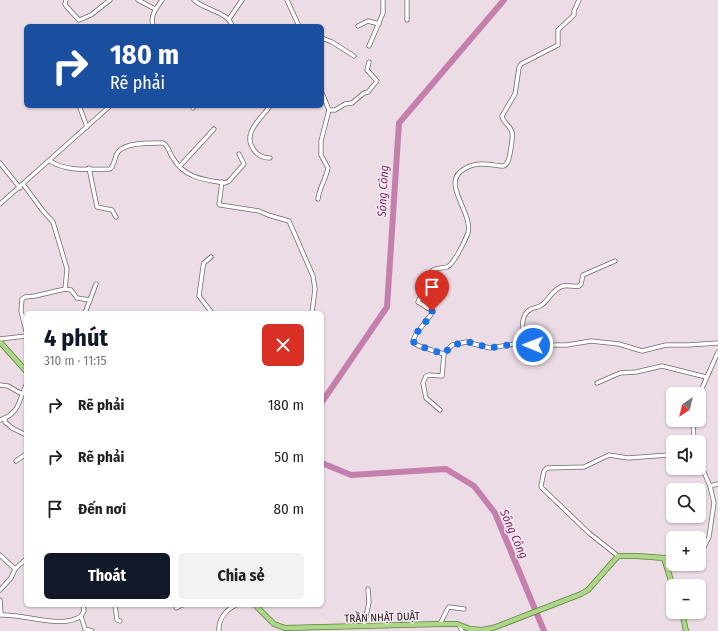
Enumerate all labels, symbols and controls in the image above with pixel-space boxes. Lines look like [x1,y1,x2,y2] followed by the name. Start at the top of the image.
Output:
[110,38,179,71] text: 180 m
[44,40,96,92] icon: right
[110,72,165,94] text: Rẽ phải
[375,165,391,218] water label: Sông Công
[415,270,449,311] pin
[421,276,443,298] icon: arrive
[44,324,108,352] text: 4 phút
[262,324,304,366] button: close
[512,324,554,366] position arrow
[44,353,107,368] text: 310 m · 11:15
[666,387,706,427] north arrow
[666,387,706,619] map controls
[44,394,66,416] icon: right
[78,396,124,414] text: Rẽ phải
[268,396,304,414] text: 180 m
[666,435,706,475] button: sound
[44,446,66,468] icon: right
[78,448,124,466] text: Rẽ phải
[274,448,304,466] text: 50 m
[666,483,706,523] button: search
[44,498,66,520] icon: arrive
[78,500,126,518] text: Đến nơi
[274,500,304,518] text: 80 m
[497,506,531,561] water label: Sông Công
[666,531,706,571] button: +
[44,553,170,599] button: Thoát
[178,553,304,599] button: Chia sẻ
[666,579,706,619] button: −
[344,608,421,625] street label: TRẦN NHẬT DUẬT

